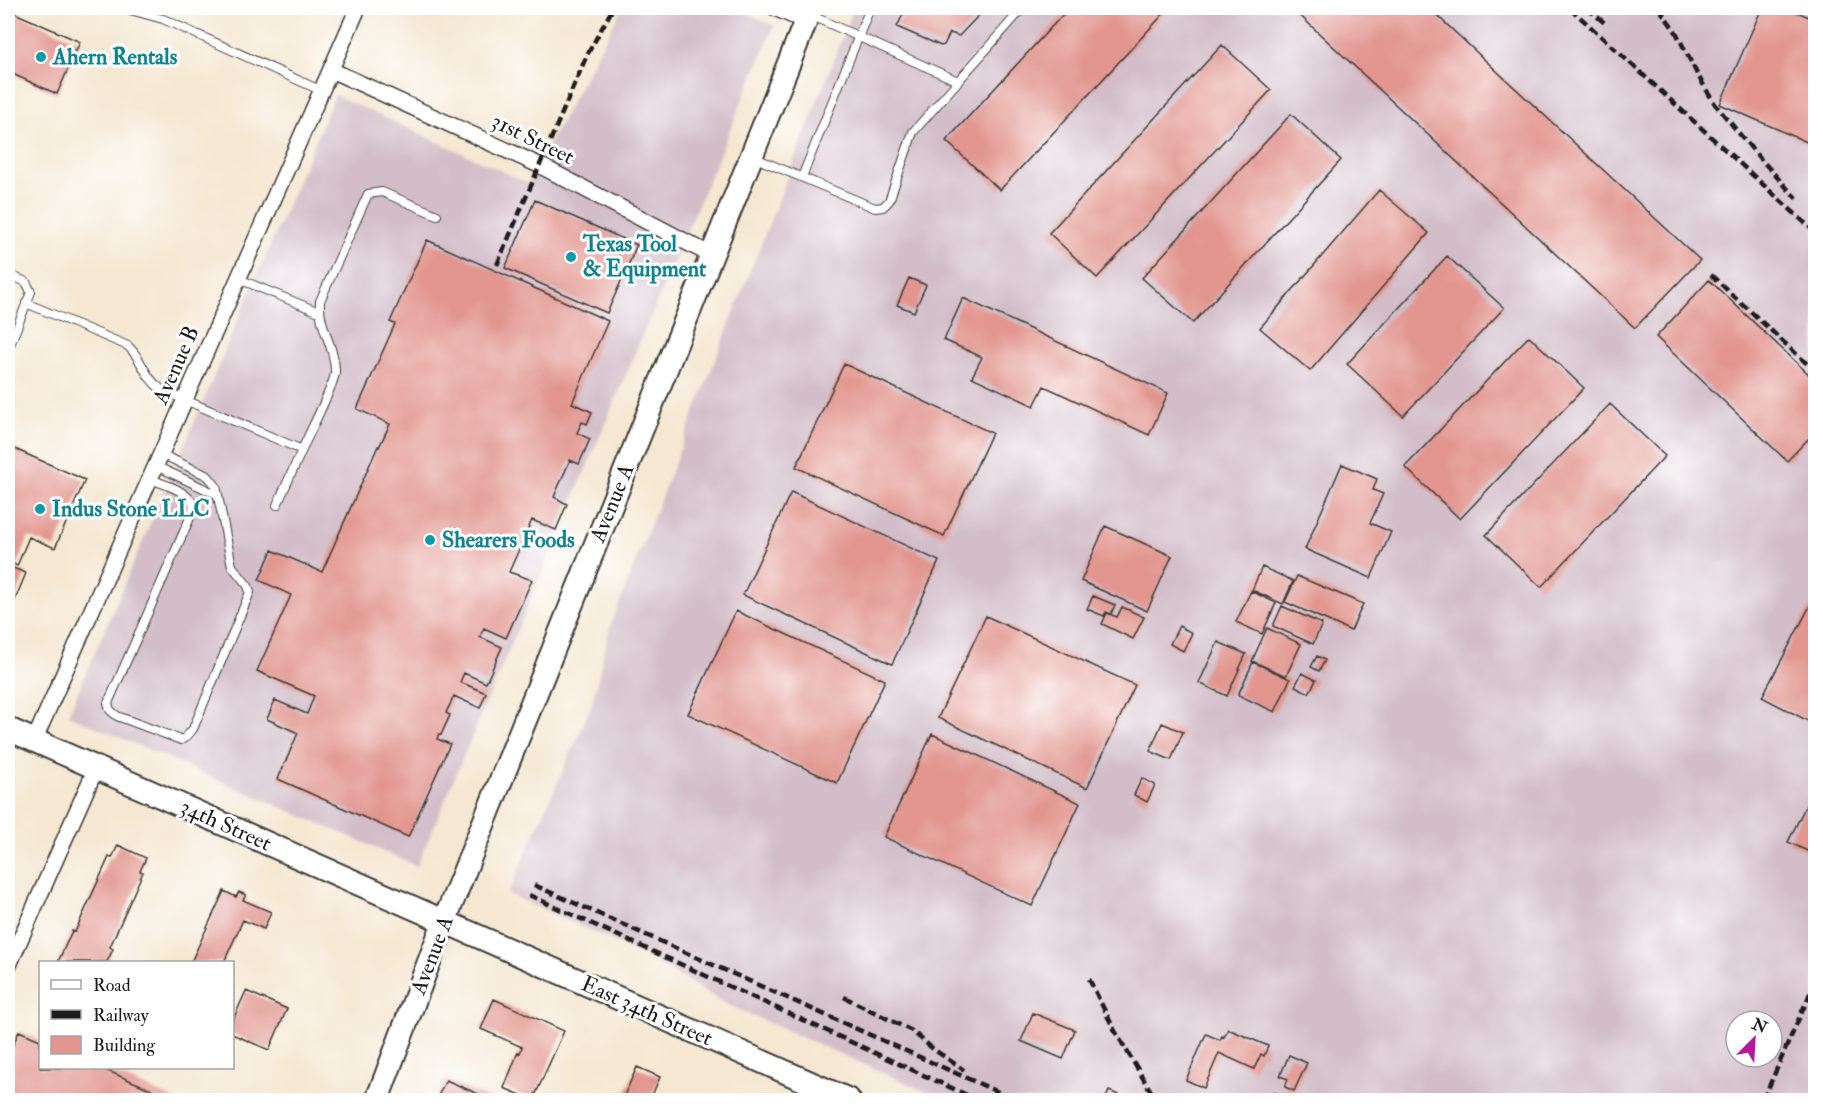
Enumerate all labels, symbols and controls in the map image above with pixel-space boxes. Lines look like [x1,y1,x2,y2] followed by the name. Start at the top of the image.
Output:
[52,43,178,71] place label: Ahern Rentals
[34,50,48,64] marker: Ahern Rentals
[487,107,579,171] street label: 31st Street
[582,230,707,284] place label: Texas Tool & Equipment
[564,250,578,264] marker: Texas Tool & Equipment
[146,322,206,409] street label: Avenue B
[583,460,640,547] street label: Avenue A
[52,495,210,523] place label: Indus Stone LLC
[33,502,47,516] marker: Indus Stone LLC
[442,526,575,554] place label: Shearers Foods
[423,533,437,547] marker: Shearers Foods
[176,793,276,857] street label: 34th Street
[404,912,460,999] street label: Avenue A
[39,961,234,1069] legend
[577,970,717,1052] street label: East 34th Street
[93,974,131,997] text: Road
[93,1004,150,1027] text: Railway
[1724,1009,1784,1069] north arrow
[1748,1014,1771,1039] text: N
[93,1034,156,1057] text: Building

